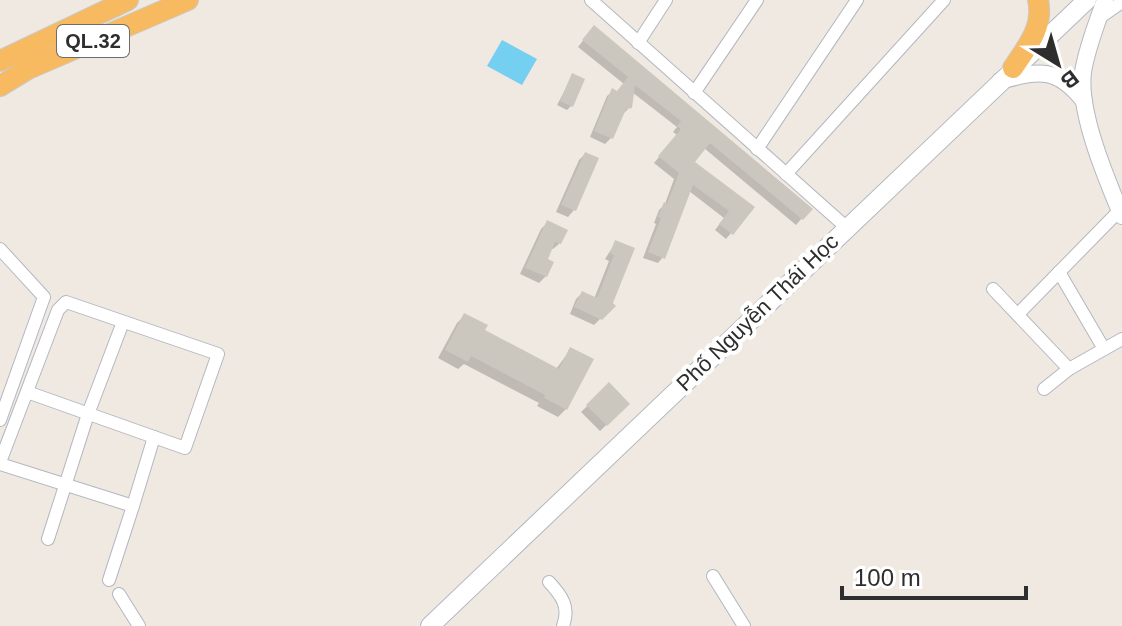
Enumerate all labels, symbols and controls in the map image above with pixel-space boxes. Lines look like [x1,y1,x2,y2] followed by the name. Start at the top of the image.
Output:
[1018,24,1098,104] north arrow
[57,25,129,57] road number: QL.32
[1056,65,1084,94] text: B
[671,229,843,396] street label: Phố Nguyễn Thái Học
[842,550,1026,600] scale bar
[854,564,921,591] text: 100 m

